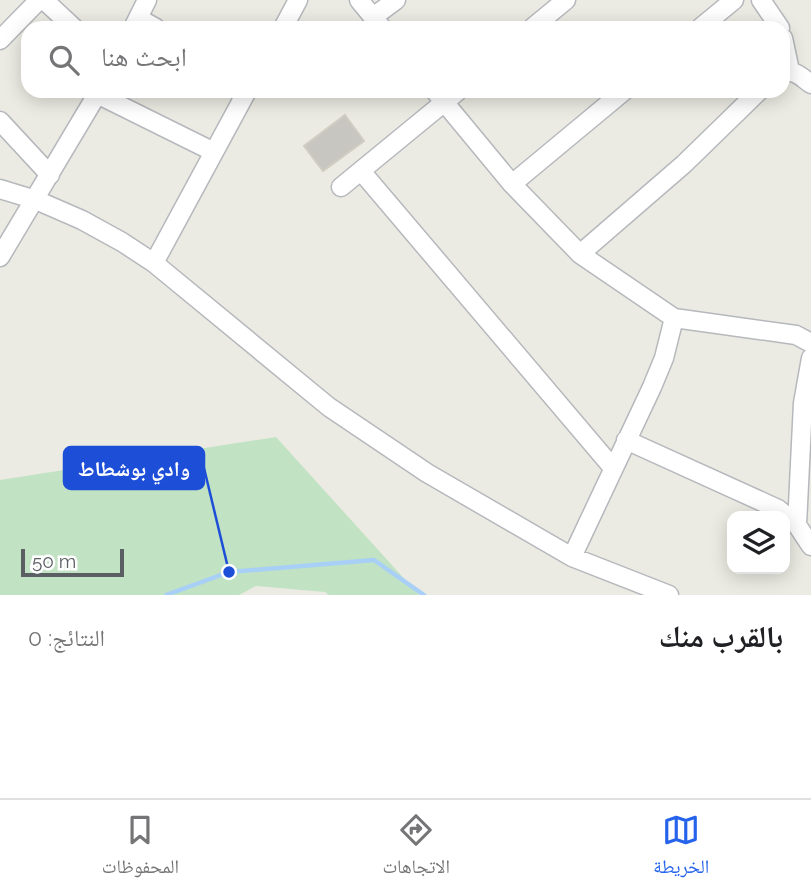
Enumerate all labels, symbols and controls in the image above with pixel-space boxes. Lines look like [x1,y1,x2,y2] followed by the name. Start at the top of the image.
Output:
[21,21,790,98] search box
[45,41,83,79] icon: search
[101,42,187,72] text: ابحث هنا
[64,447,204,489] callout: وادي بوشطاط
[78,456,190,485] text: وادي بوشطاط
[727,511,790,574] map controls
[727,511,790,574] button: layers
[21,546,124,578] scale bar
[32,550,76,572] text: 50 m
[659,619,783,654] text: بالقرب منك
[28,624,105,651] text: النتائج: 0
[102,811,179,885] tab: المحفوظات
[382,811,450,885] tab: الاتجاهات
[653,811,709,885] tab: الخريطة

